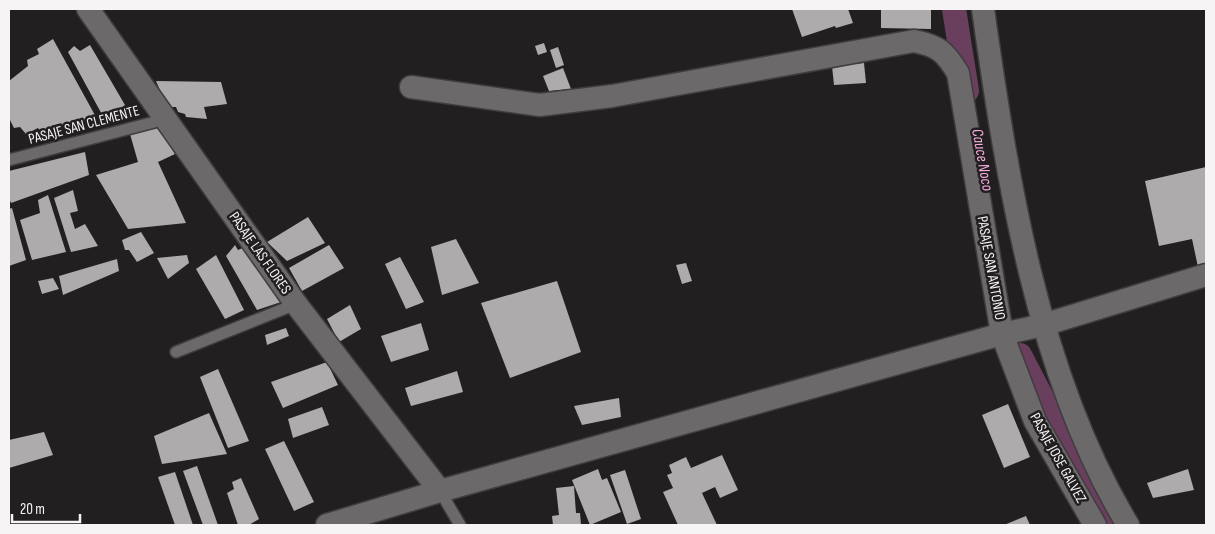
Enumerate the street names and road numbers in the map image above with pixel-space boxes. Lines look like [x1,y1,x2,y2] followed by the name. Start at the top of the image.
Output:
[26,101,142,149] street label: PASAJE SAN CLEMENTE
[225,208,295,298] street label: PASAJE LAS FLORES
[972,214,1010,322] street label: PASAJE SAN ANTONIO
[1025,410,1091,506] street label: PASAJE JOSE GALVEZ

